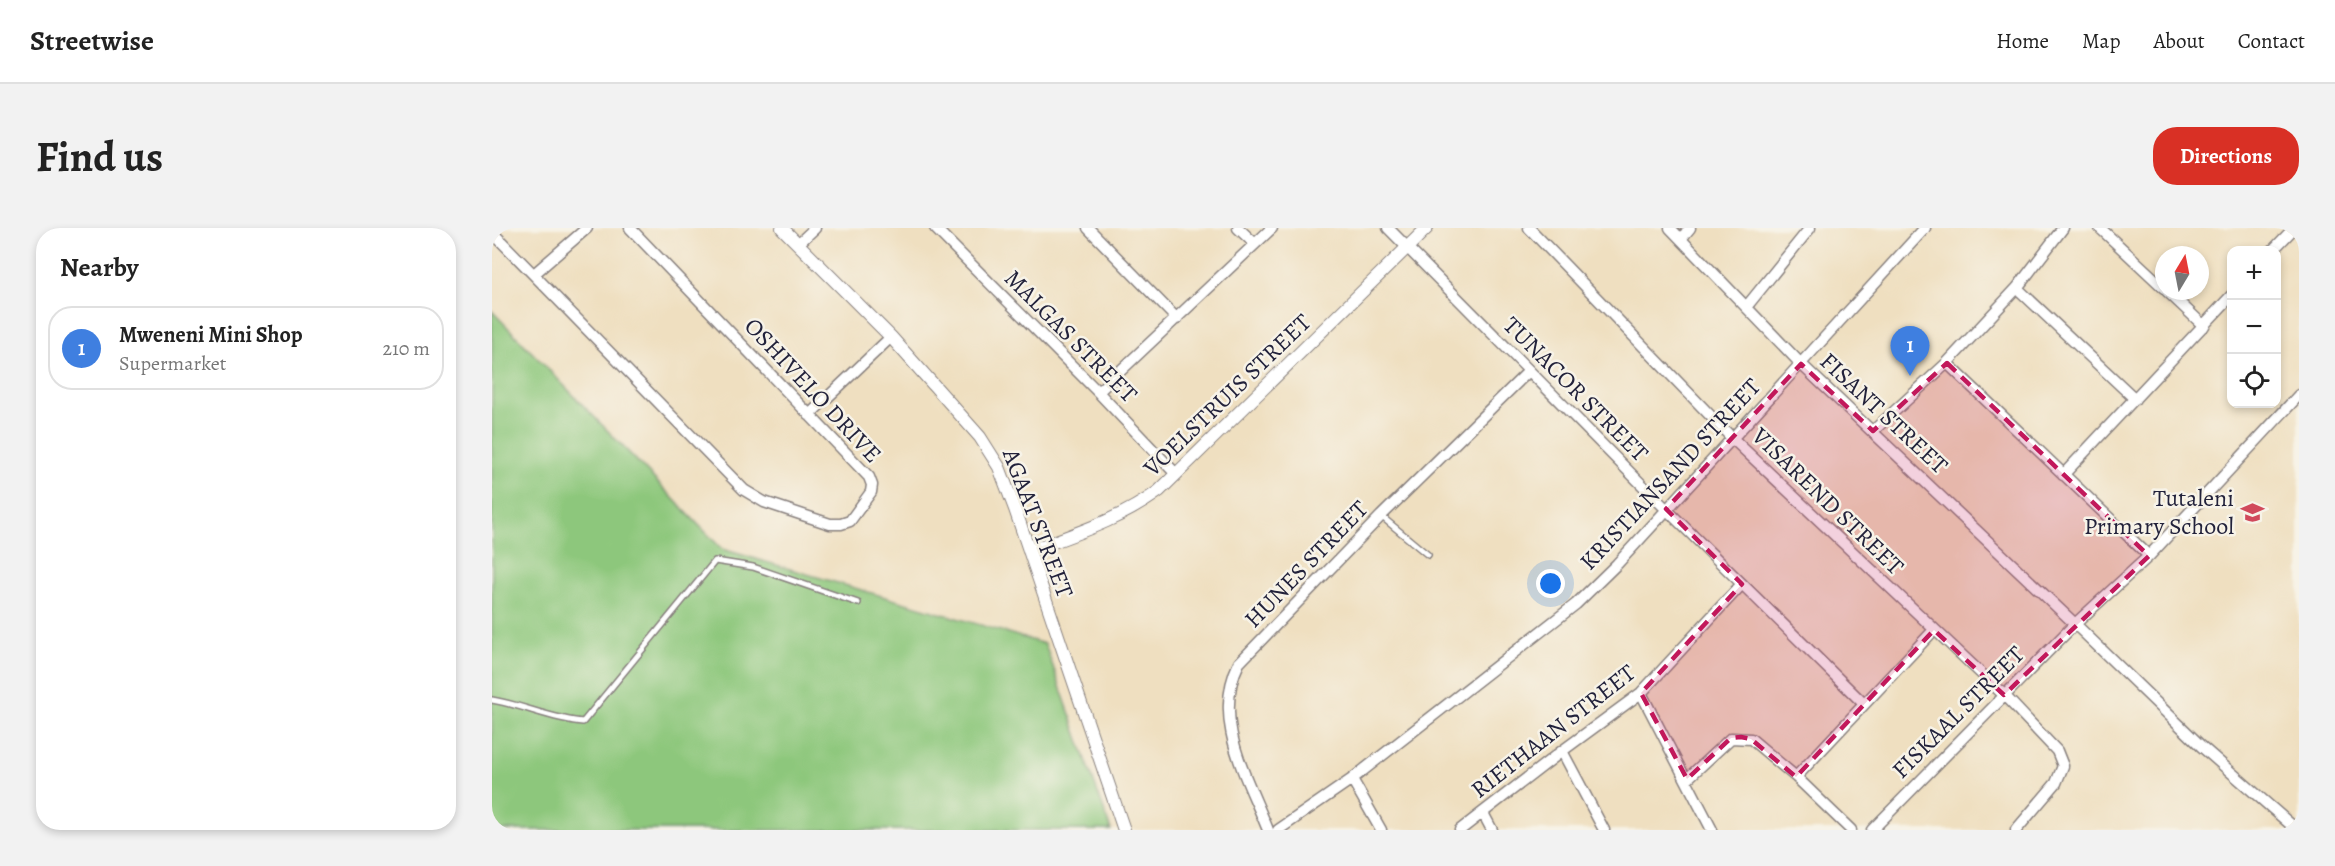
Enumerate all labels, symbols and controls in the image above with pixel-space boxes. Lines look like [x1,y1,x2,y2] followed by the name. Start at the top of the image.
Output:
[30,22,154,60] text: Streetwise
[1996,27,2049,55] text: Home
[2082,27,2120,55] text: Map
[2153,27,2205,55] text: About
[2238,27,2305,55] text: Contact
[2153,127,2299,185] button: Directions
[36,128,163,185] text: Find us
[2155,246,2209,300] north arrow
[2227,246,2281,408] map controls
[2227,246,2281,300] button: +
[60,250,139,285] text: Nearby
[997,262,1145,410] street label: MALGAS STREET
[2227,300,2281,354] button: −
[1136,307,1318,484] street label: VOELSTRUIS STREET
[1496,309,1656,469] street label: TUNACOR STREET
[737,311,889,469] street label: OSHIVELO DRIVE
[119,320,303,350] text: Mweneni Mini Shop
[1890,326,1930,376] pin: 1
[78,335,85,362] text: 1
[382,335,430,362] text: 210 m
[1813,345,1955,481] street label: FISANT STREET
[119,350,226,377] text: Supermarket
[2227,354,2281,408] button: locate
[1573,371,1767,577] street label: KRISTIANSAND STREET
[1744,419,1911,582] street label: VISAREND STREET
[995,443,1081,602] street label: AGAAT STREET
[2084,482,2234,542] place label: Tutaleni Primary School
[1237,493,1375,635] street label: HUNES STREET
[2239,499,2265,525] school or university icon: Tutaleni Primary School
[1536,569,1565,598] your location
[1885,639,2031,785] street label: FISKAAL STREET
[1464,657,1642,805] street label: RIETHAAN STREET

